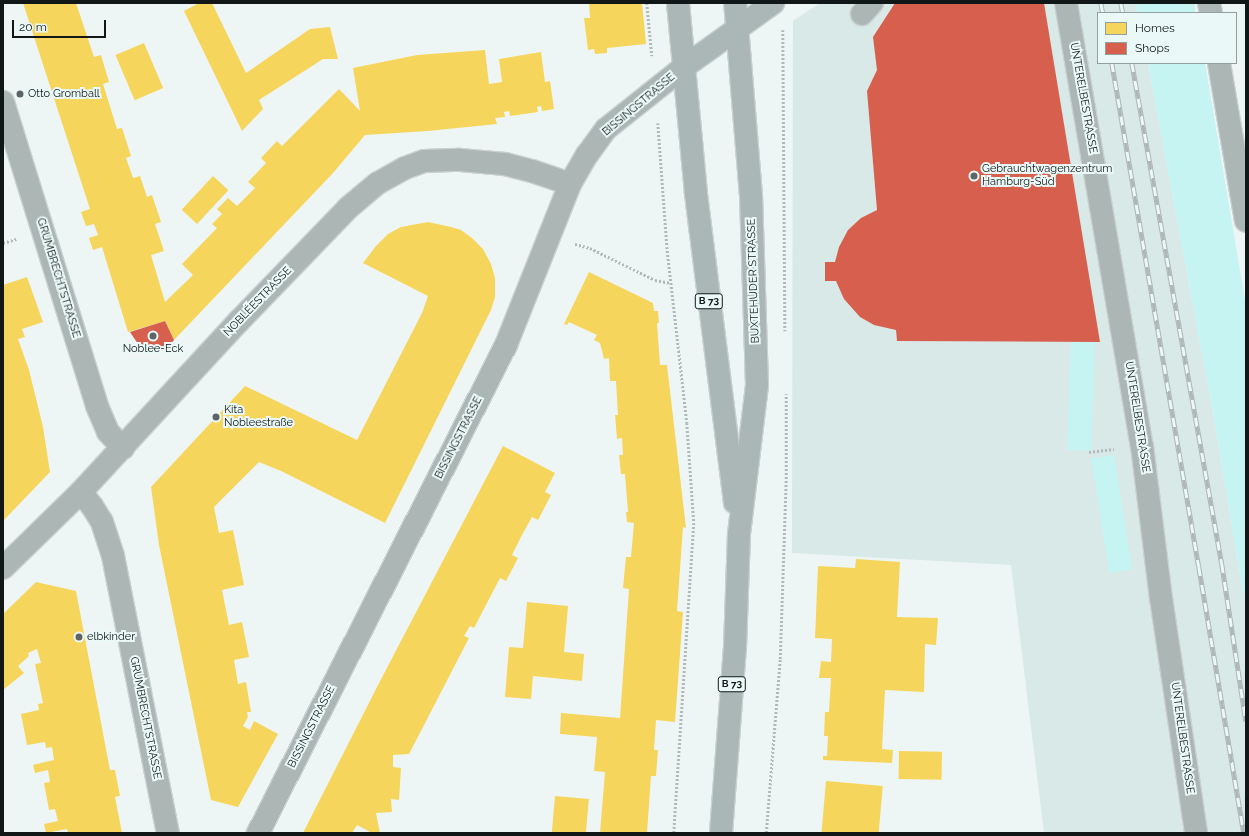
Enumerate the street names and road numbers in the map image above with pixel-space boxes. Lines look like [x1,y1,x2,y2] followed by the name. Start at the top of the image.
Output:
[1067,42,1099,154] street label: UNTERELBESTRASSE
[600,71,678,139] street label: BISSINGSTRASSE
[34,217,82,339] street label: GRUMBRECHTSTRASSE
[745,218,763,344] street label: BUXTEHUDER STRASSE
[221,264,295,340] street label: NOBLÉESTRASSE
[694,293,724,309] road number: B 73
[1122,360,1152,474] street label: UNTERELBESTRASSE
[433,395,485,481] street label: BISSINGSTRASSE
[127,656,163,780] street label: GRUMBRECHTSTRASSE
[717,676,747,692] road number: B 73
[1168,681,1196,795] street label: UNTERELBESTRASSE
[286,684,338,770] street label: BISSINGSTRASSE

